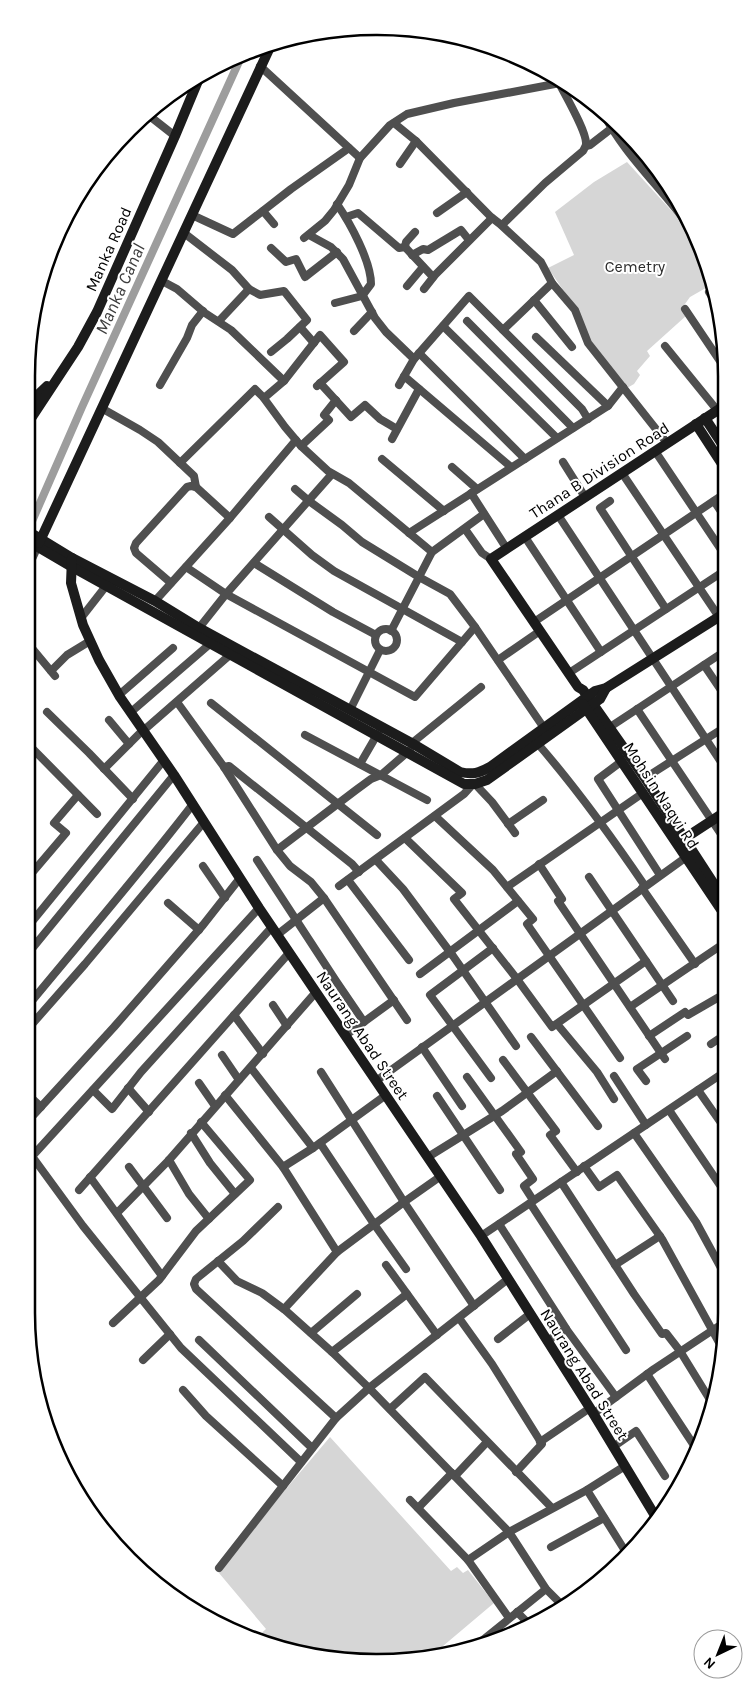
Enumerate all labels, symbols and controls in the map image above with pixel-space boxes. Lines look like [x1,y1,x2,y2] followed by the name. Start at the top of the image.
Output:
[81,204,136,294] street label: Manka Road
[90,240,150,338] water label: Manka Canal
[605,257,666,276] park label: Cemetry
[526,418,673,523] street label: Thana B Division Road
[620,738,703,852] street label: Mohsin Naqvi Rd
[312,967,413,1103] street label: Naurang Abad Street
[536,1305,633,1443] street label: Naurang Abad Street
[693,1629,743,1679] north arrow
[700,1653,719,1673] text: N

